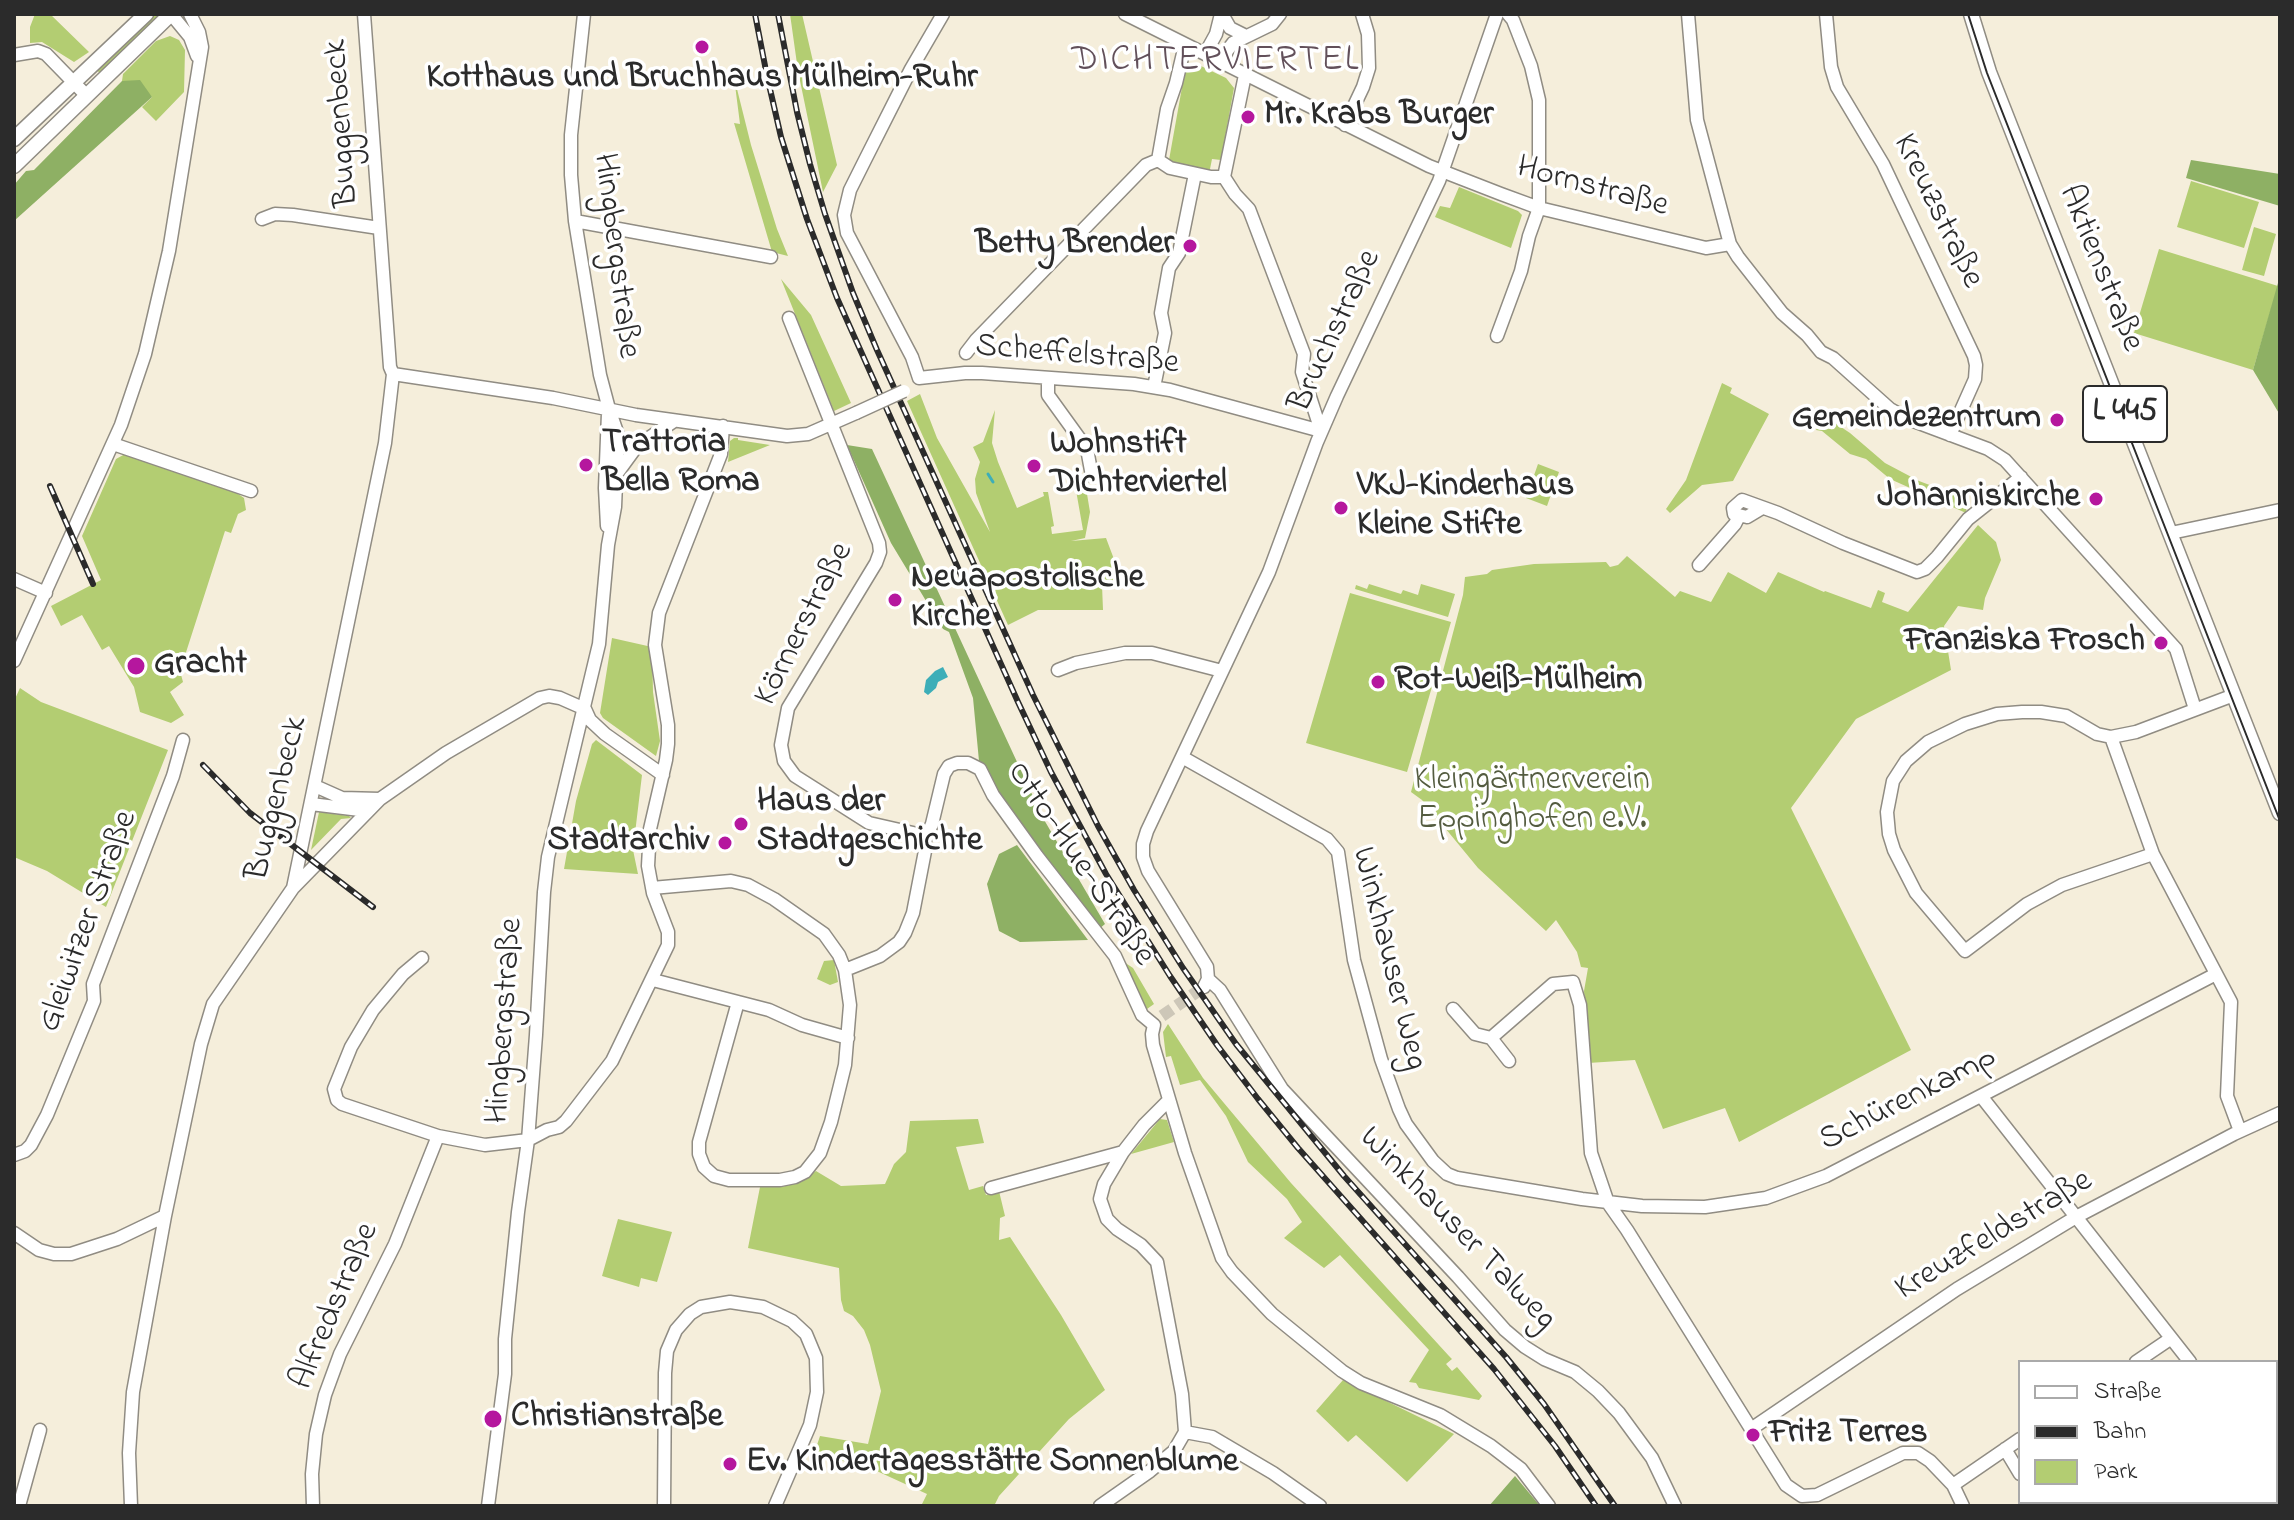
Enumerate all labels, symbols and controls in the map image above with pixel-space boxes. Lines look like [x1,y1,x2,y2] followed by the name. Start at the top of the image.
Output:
[318,38,370,208] street label: Buggenbeck
[693,38,711,56] marker: Kotthaus und Bruchhaus Mülheim-Ruhr
[1072,41,1360,85] district label: DICHTERVIERTEL
[426,60,978,100] place label: Kotthaus und Bruchhaus Mülheim-Ruhr
[1264,97,1494,137] place label: Mr. Krabs Burger
[1239,108,1257,126] marker: Mr. Krabs Burger
[1881,128,1991,296] street label: Kreuzstraße
[1512,149,1672,229] street label: Hornstraße
[581,151,647,361] street label: Hingbergstraße
[2047,180,2151,358] street label: Aktienstraße
[975,226,1174,266] place label: Betty Brender
[1181,237,1199,255] marker: Betty Brender
[1282,244,1392,420] street label: Bruchstraße
[973,328,1181,386] street label: Scheffelstraße
[2083,386,2167,442] road number: L 445
[1792,400,2041,440] place label: Gemeindezentrum
[2048,411,2066,429] marker: Gemeindezentrum
[602,425,760,504] place label: Trattoria Bella Roma
[1050,426,1227,506] place label: Wohnstift Dichterviertel
[577,456,595,474] marker: Trattoria Bella Roma
[1025,457,1043,475] marker: Wohnstift Dichterviertel
[1357,468,1574,548] place label: VKJ-Kinderhaus Kleine Stifte
[1877,479,2080,519] place label: Johanniskirche
[2087,490,2105,508] marker: Johanniskirche
[1332,499,1350,517] marker: VKJ-Kinderhaus Kleine Stifte
[747,536,865,714] street label: Körnerstraße
[911,560,1144,640] place label: Neuapostolische Kirche
[886,591,904,609] marker: Neuapostolische Kirche
[1905,623,2145,663] place label: Franziska Frosch
[2152,634,2170,652] marker: Franziska Frosch
[154,646,247,686] place label: Gracht
[125,655,147,677] marker: Gracht
[1394,662,1642,702] place label: Rot-Weiß-Mülheim
[1369,673,1387,691] marker: Rot-Weiß-Mülheim
[239,713,319,885] street label: Buggenbeck
[996,755,1162,975] street label: Otto-Hue-Straße
[1414,762,1650,842] park label: Kleingärtnerverein Eppinghofen e.V.
[757,784,982,864] place label: Haus der Stadtgeschichte
[31,806,149,1038] street label: Gleiwitzer Straße
[732,815,750,833] marker: Haus der Stadtgeschichte
[547,823,709,863] place label: Stadtarchiv
[716,834,734,852] marker: Stadtarchiv
[1340,843,1434,1075] street label: Winkhauser Weg
[479,917,535,1125] street label: Hingbergstraße
[1814,1039,2004,1163] street label: Schürenkamp
[1348,1120,1564,1340] street label: Winkhauser Talweg
[1889,1162,2101,1312] street label: Kreuzfeldstraße
[284,1218,390,1396] street label: Alfredstraße
[2018,1360,2278,1504] legend
[2094,1375,2161,1410] text: Straße
[511,1399,723,1439] place label: Christianstraße
[482,1408,504,1430] marker: Christianstraße
[1769,1415,1927,1455] place label: Fritz Terres
[2094,1415,2146,1450] text: Bahn
[1744,1426,1762,1444] marker: Fritz Terres
[746,1444,1238,1484] place label: Ev. Kindertagesstätte Sonnenblume
[721,1455,739,1473] marker: Ev. Kindertagesstätte Sonnenblume
[2094,1455,2137,1490] text: Park

